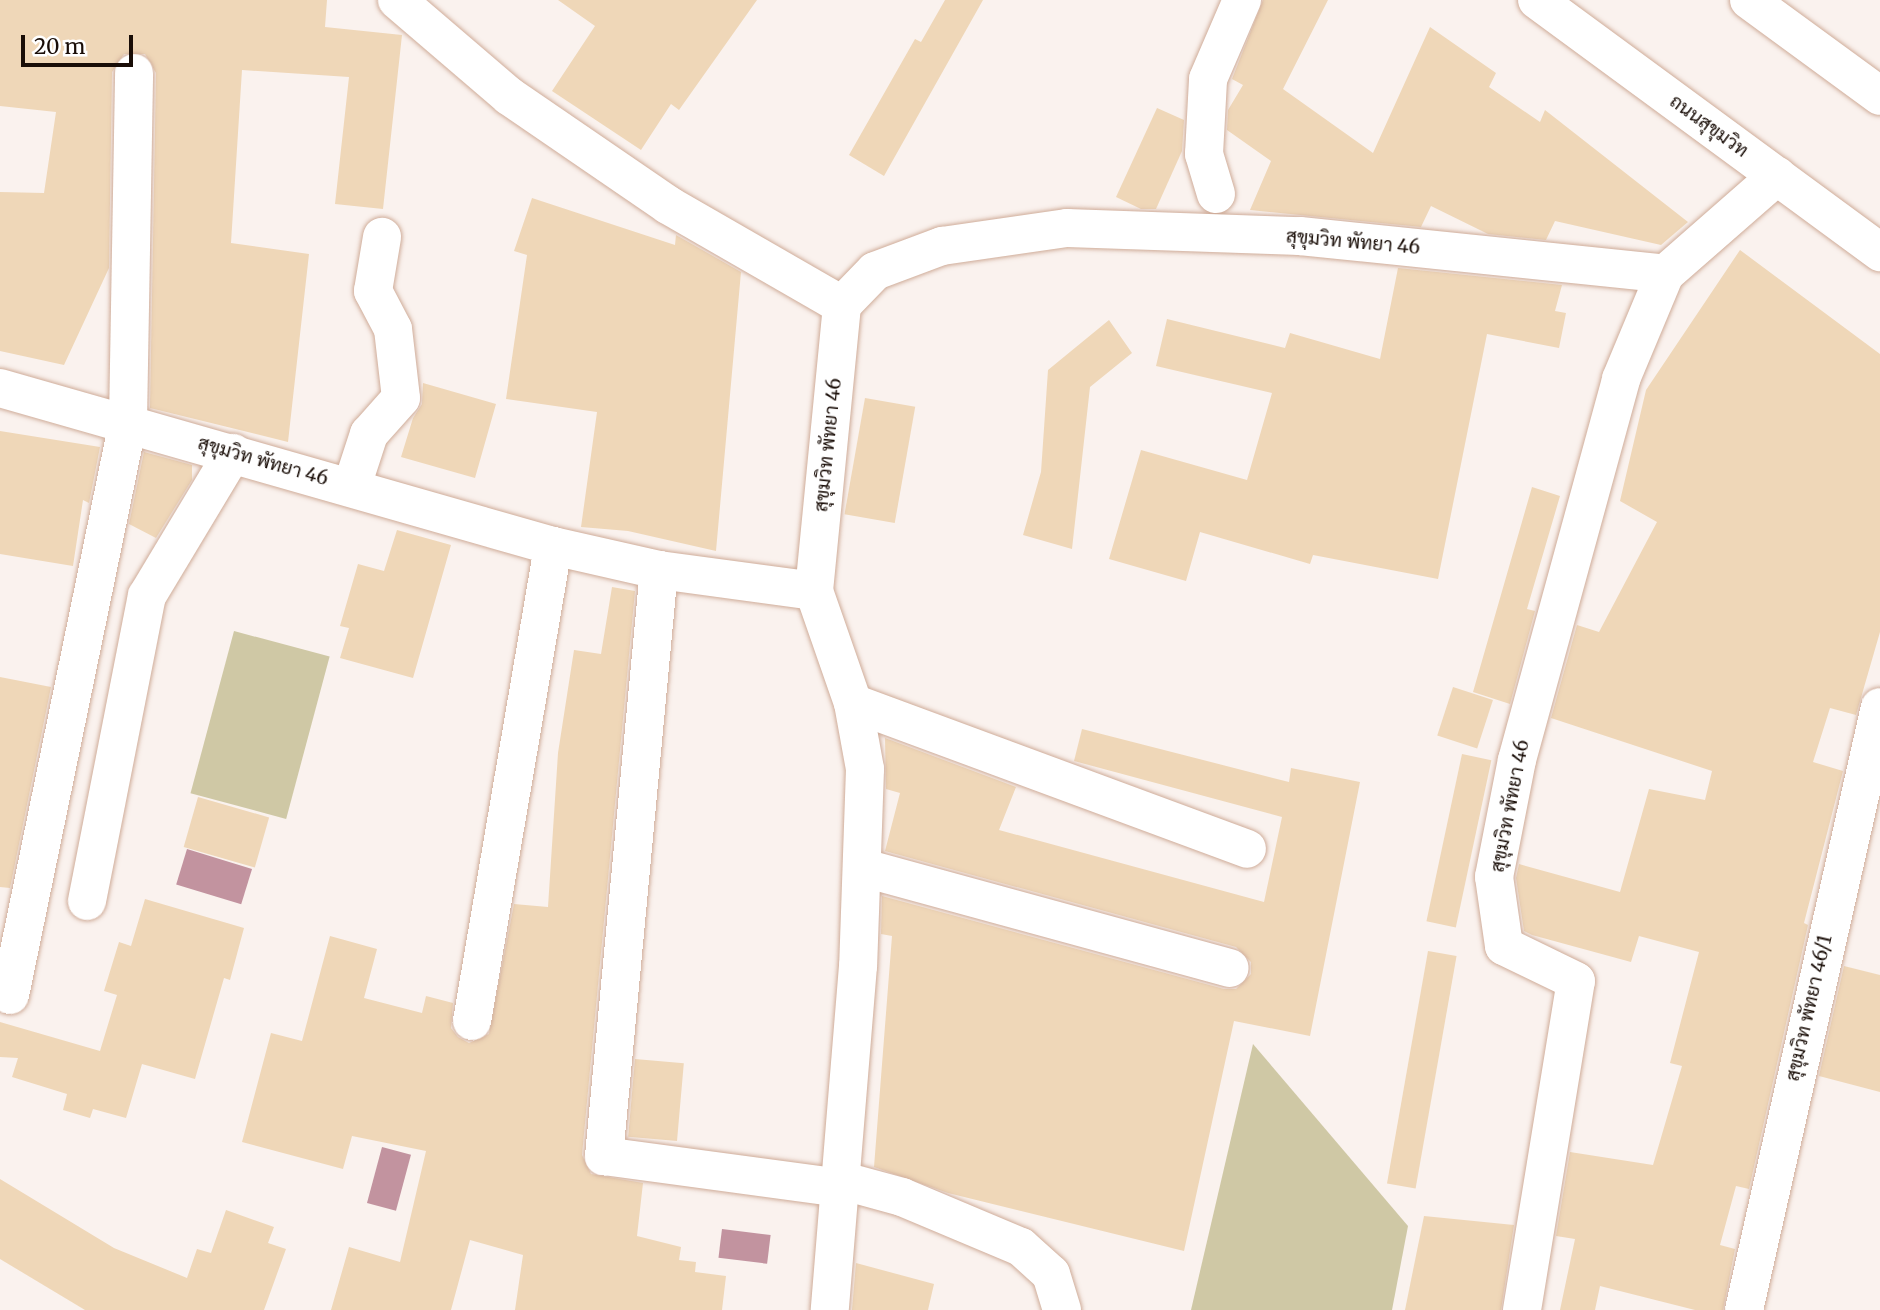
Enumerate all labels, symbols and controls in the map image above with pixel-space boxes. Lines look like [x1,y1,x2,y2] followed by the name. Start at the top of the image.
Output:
[24,21,136,65] scale bar
[34,33,85,60] text: 20 m
[1665,90,1753,162] street label: ถนนสุขุมวิท
[1285,225,1421,259] street label: สุขุมวิท พัทยา 46
[810,377,846,513] street label: สุขุมวิท พัทยา 46
[195,432,331,490] street label: สุขุมวิท พัทยา 46
[1486,738,1534,874] street label: สุขุมวิท พัทยา 46
[1781,933,1837,1083] street label: สุขุมวิท พัทยา 46/1

